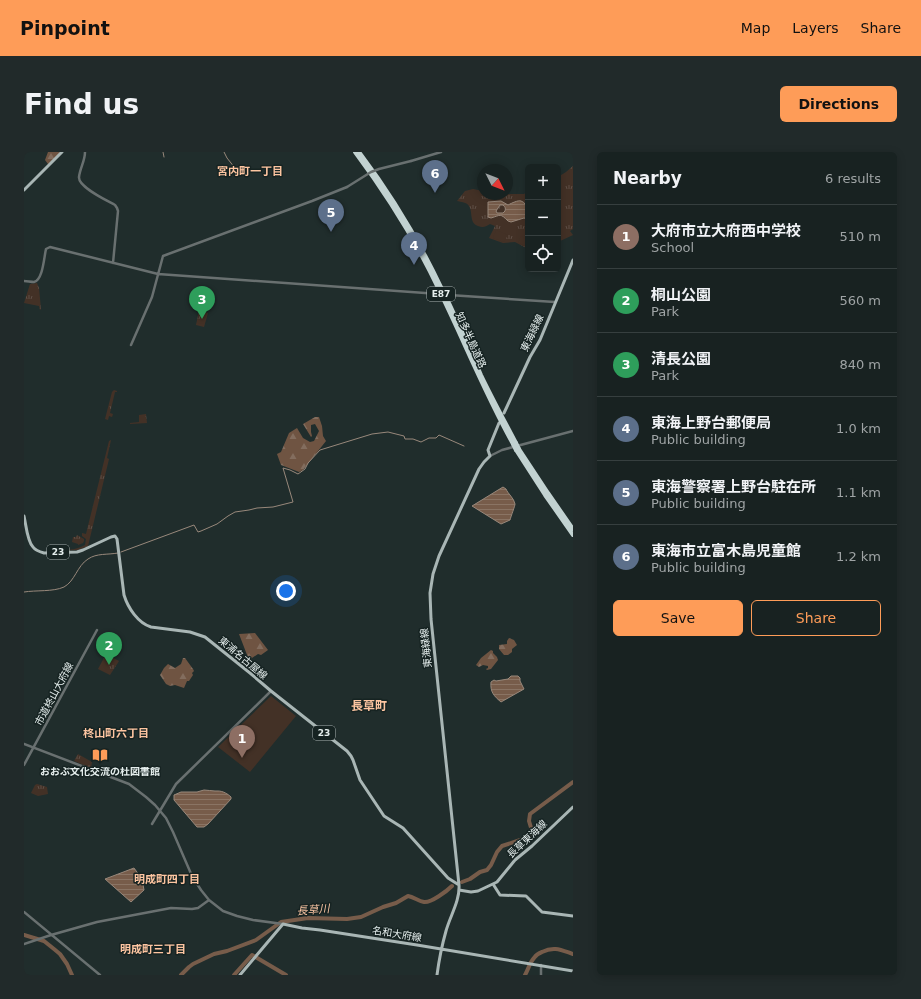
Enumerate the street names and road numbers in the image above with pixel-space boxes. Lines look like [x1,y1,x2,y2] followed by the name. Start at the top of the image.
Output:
[427,287,455,301] road number: E87
[454,310,488,370] street label: 知多半島道路
[519,313,545,353] street label: 東海緑線
[47,545,69,559] road number: 23
[418,628,434,668] street label: 東海緑線
[216,635,270,681] street label: 東浦名古屋線
[33,661,75,727] street label: 市道柊山大府線
[313,726,335,740] road number: 23
[505,818,549,860] street label: 長草東海線
[371,925,423,943] street label: 名和大府線

